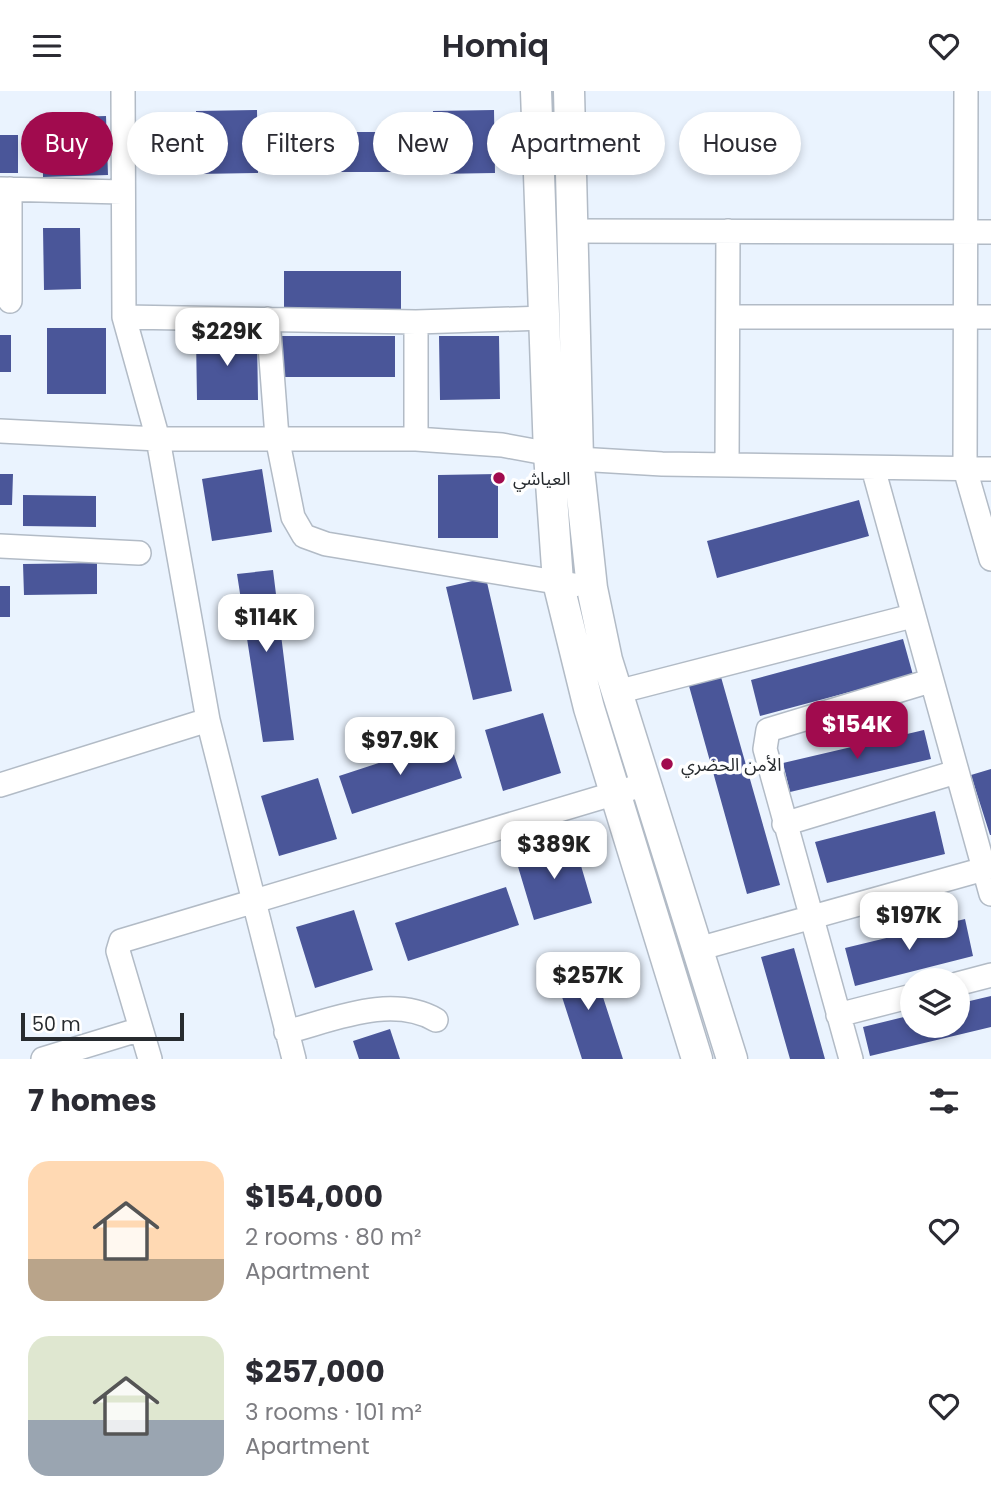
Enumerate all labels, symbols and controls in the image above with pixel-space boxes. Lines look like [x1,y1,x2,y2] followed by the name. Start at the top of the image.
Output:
[442,23,549,68] text: Homiq
[28,27,66,65] icon: menu
[925,27,963,65] icon: heart
[21,112,113,175] chip: Buy
[127,112,228,175] chip: Rent
[242,112,359,175] chip: Filters
[373,112,473,175] chip: New
[487,112,665,175] chip: Apartment
[679,112,801,175] chip: House
[178,309,276,368] pin: $229K
[191,315,263,347] text: $229K
[513,466,571,492] place label: العياشي
[491,470,507,486] marker: العياشي
[217,595,315,654] pin: $114K
[234,601,298,633] text: $114K
[808,701,906,761] pin: $154K
[822,708,892,740] text: $154K
[343,717,457,777] pin: $97.9K
[361,724,439,756] text: $97.9K
[681,752,781,778] place label: الأمن الحضري
[659,756,675,772] marker: الأمن الحضري
[505,821,603,881] pin: $389K
[517,828,591,860] text: $389K
[860,893,958,952] pin: $197K
[876,899,942,931] text: $197K
[539,953,637,1012] pin: $257K
[552,959,624,991] text: $257K
[900,968,970,1038] map controls
[900,968,970,1038] button: layers
[21,1010,184,1042] scale bar
[32,1011,81,1038] text: 50 m
[28,1079,157,1122] text: 7 homes
[925,1082,963,1120] icon: filters
[245,1175,383,1218] text: $154,000
[84,1189,168,1273] icon: home
[925,1212,963,1250] icon: heart
[245,1221,422,1253] text: 2 rooms · 80 m²
[245,1255,370,1287] text: Apartment
[245,1350,385,1393] text: $257,000
[84,1364,168,1448] icon: home
[925,1387,963,1425] icon: heart
[245,1396,422,1428] text: 3 rooms · 101 m²
[245,1430,370,1462] text: Apartment

